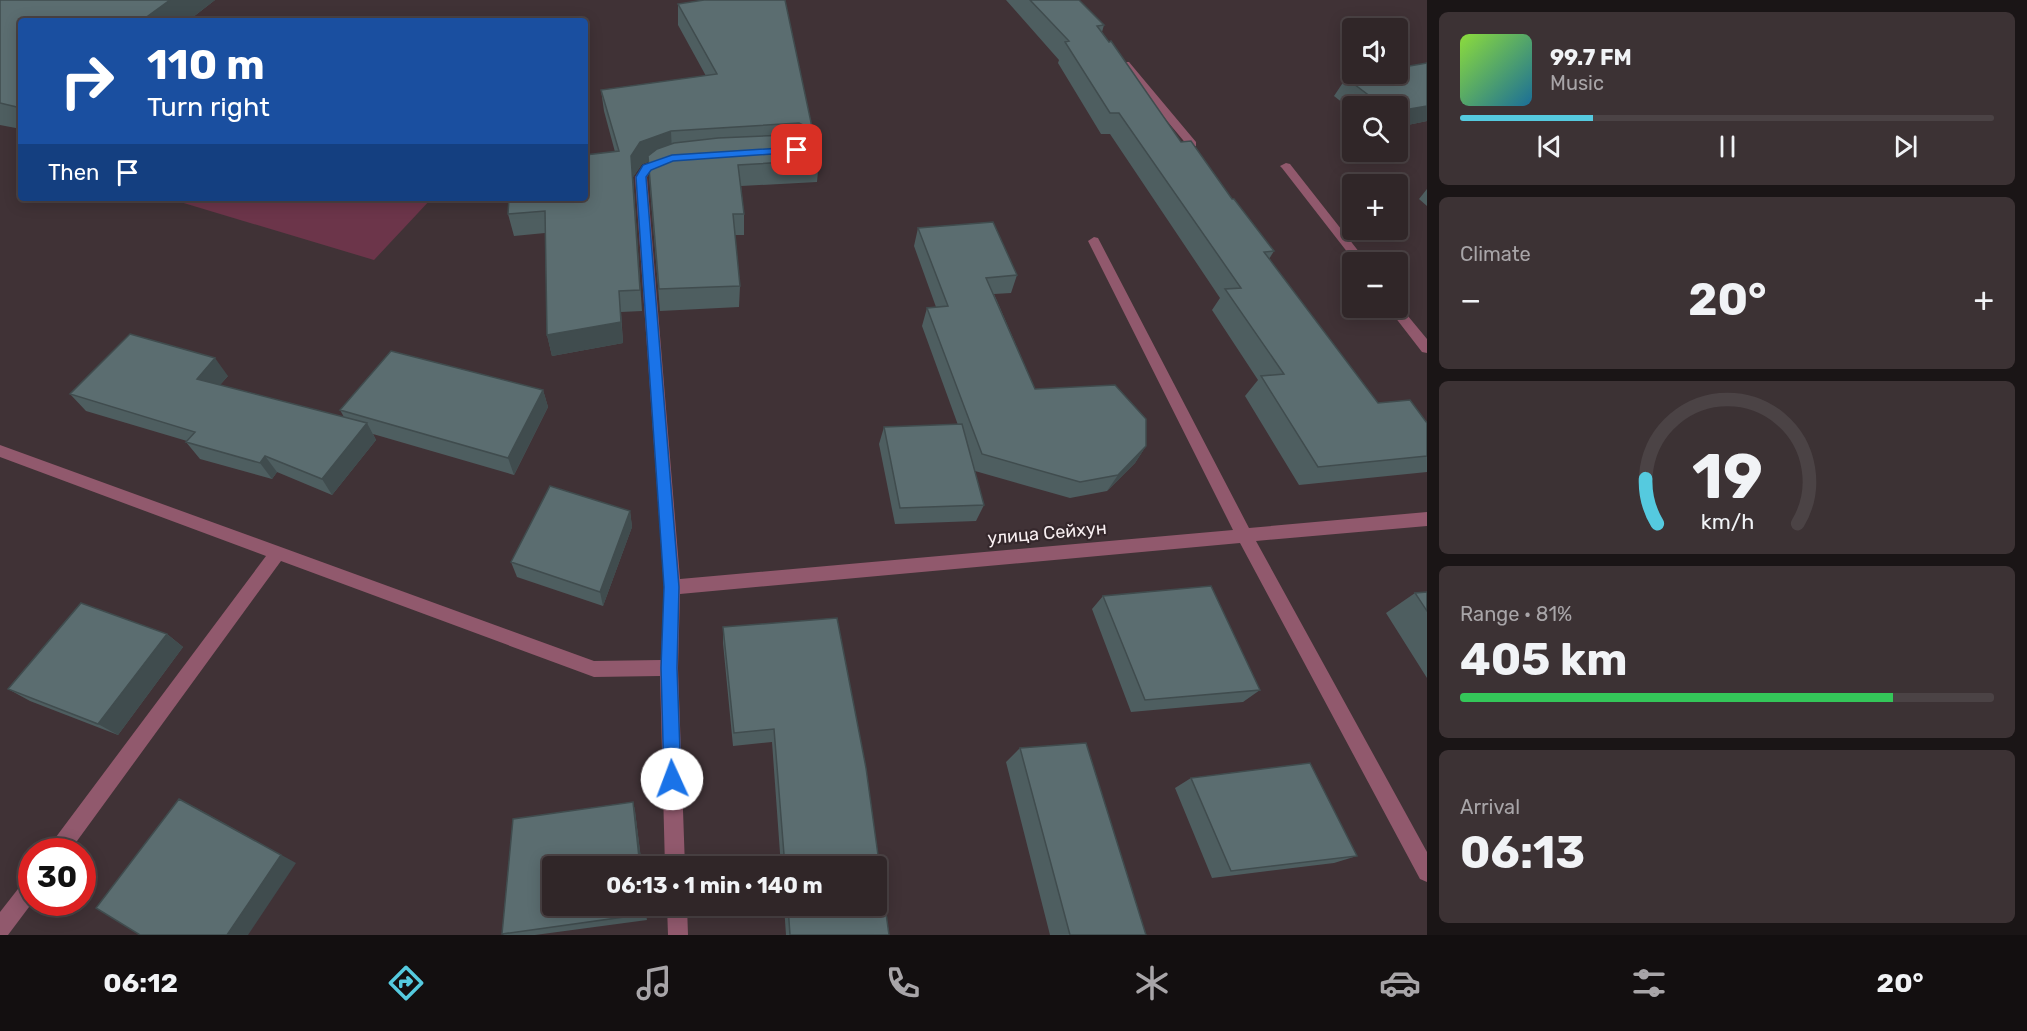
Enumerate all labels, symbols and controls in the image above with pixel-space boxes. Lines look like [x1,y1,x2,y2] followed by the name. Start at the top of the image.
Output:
[1342,18,1408,318] map controls
[1342,18,1408,84] button: sound
[147,40,265,90] text: 110 m
[48,42,126,120] icon: right
[1550,44,1632,71] text: 99.7 FM
[1550,71,1604,95] text: Music
[147,91,270,123] text: Turn right
[1342,96,1408,162] button: search
[771,124,822,175] pin
[1533,130,1566,163] icon: previous
[1711,130,1744,163] icon: pause
[1889,130,1922,163] icon: next
[780,133,813,166] icon: arrive
[111,156,144,189] icon: arrive
[48,159,99,186] text: Then
[1342,174,1408,240] button: +
[1460,242,1531,266] text: Climate
[1342,252,1408,318] button: −
[1688,273,1767,326] text: 20°
[1460,280,1481,319] text: −
[1973,280,1994,319] text: +
[1691,441,1763,515] text: 19
[1700,510,1754,535] text: km/h
[986,517,1108,549] street label: улица Сейхун
[1460,602,1572,626] text: Range · 81%
[1460,633,1628,686] text: 405 km
[640,747,704,811] position arrow
[1460,795,1520,819] text: Arrival
[1460,826,1585,879] text: 06:13
[18,838,96,916] speed limit sign: 30
[606,872,823,899] text: 06:13 · 1 min · 140 m
[385,962,427,1004] icon: directions
[633,962,675,1004] icon: music
[882,962,924,1004] icon: phone
[1131,962,1173,1004] icon: climate
[1379,962,1421,1004] icon: car
[1628,962,1670,1004] icon: filters
[103,967,178,999] text: 06:12
[1877,967,1924,999] text: 20°

